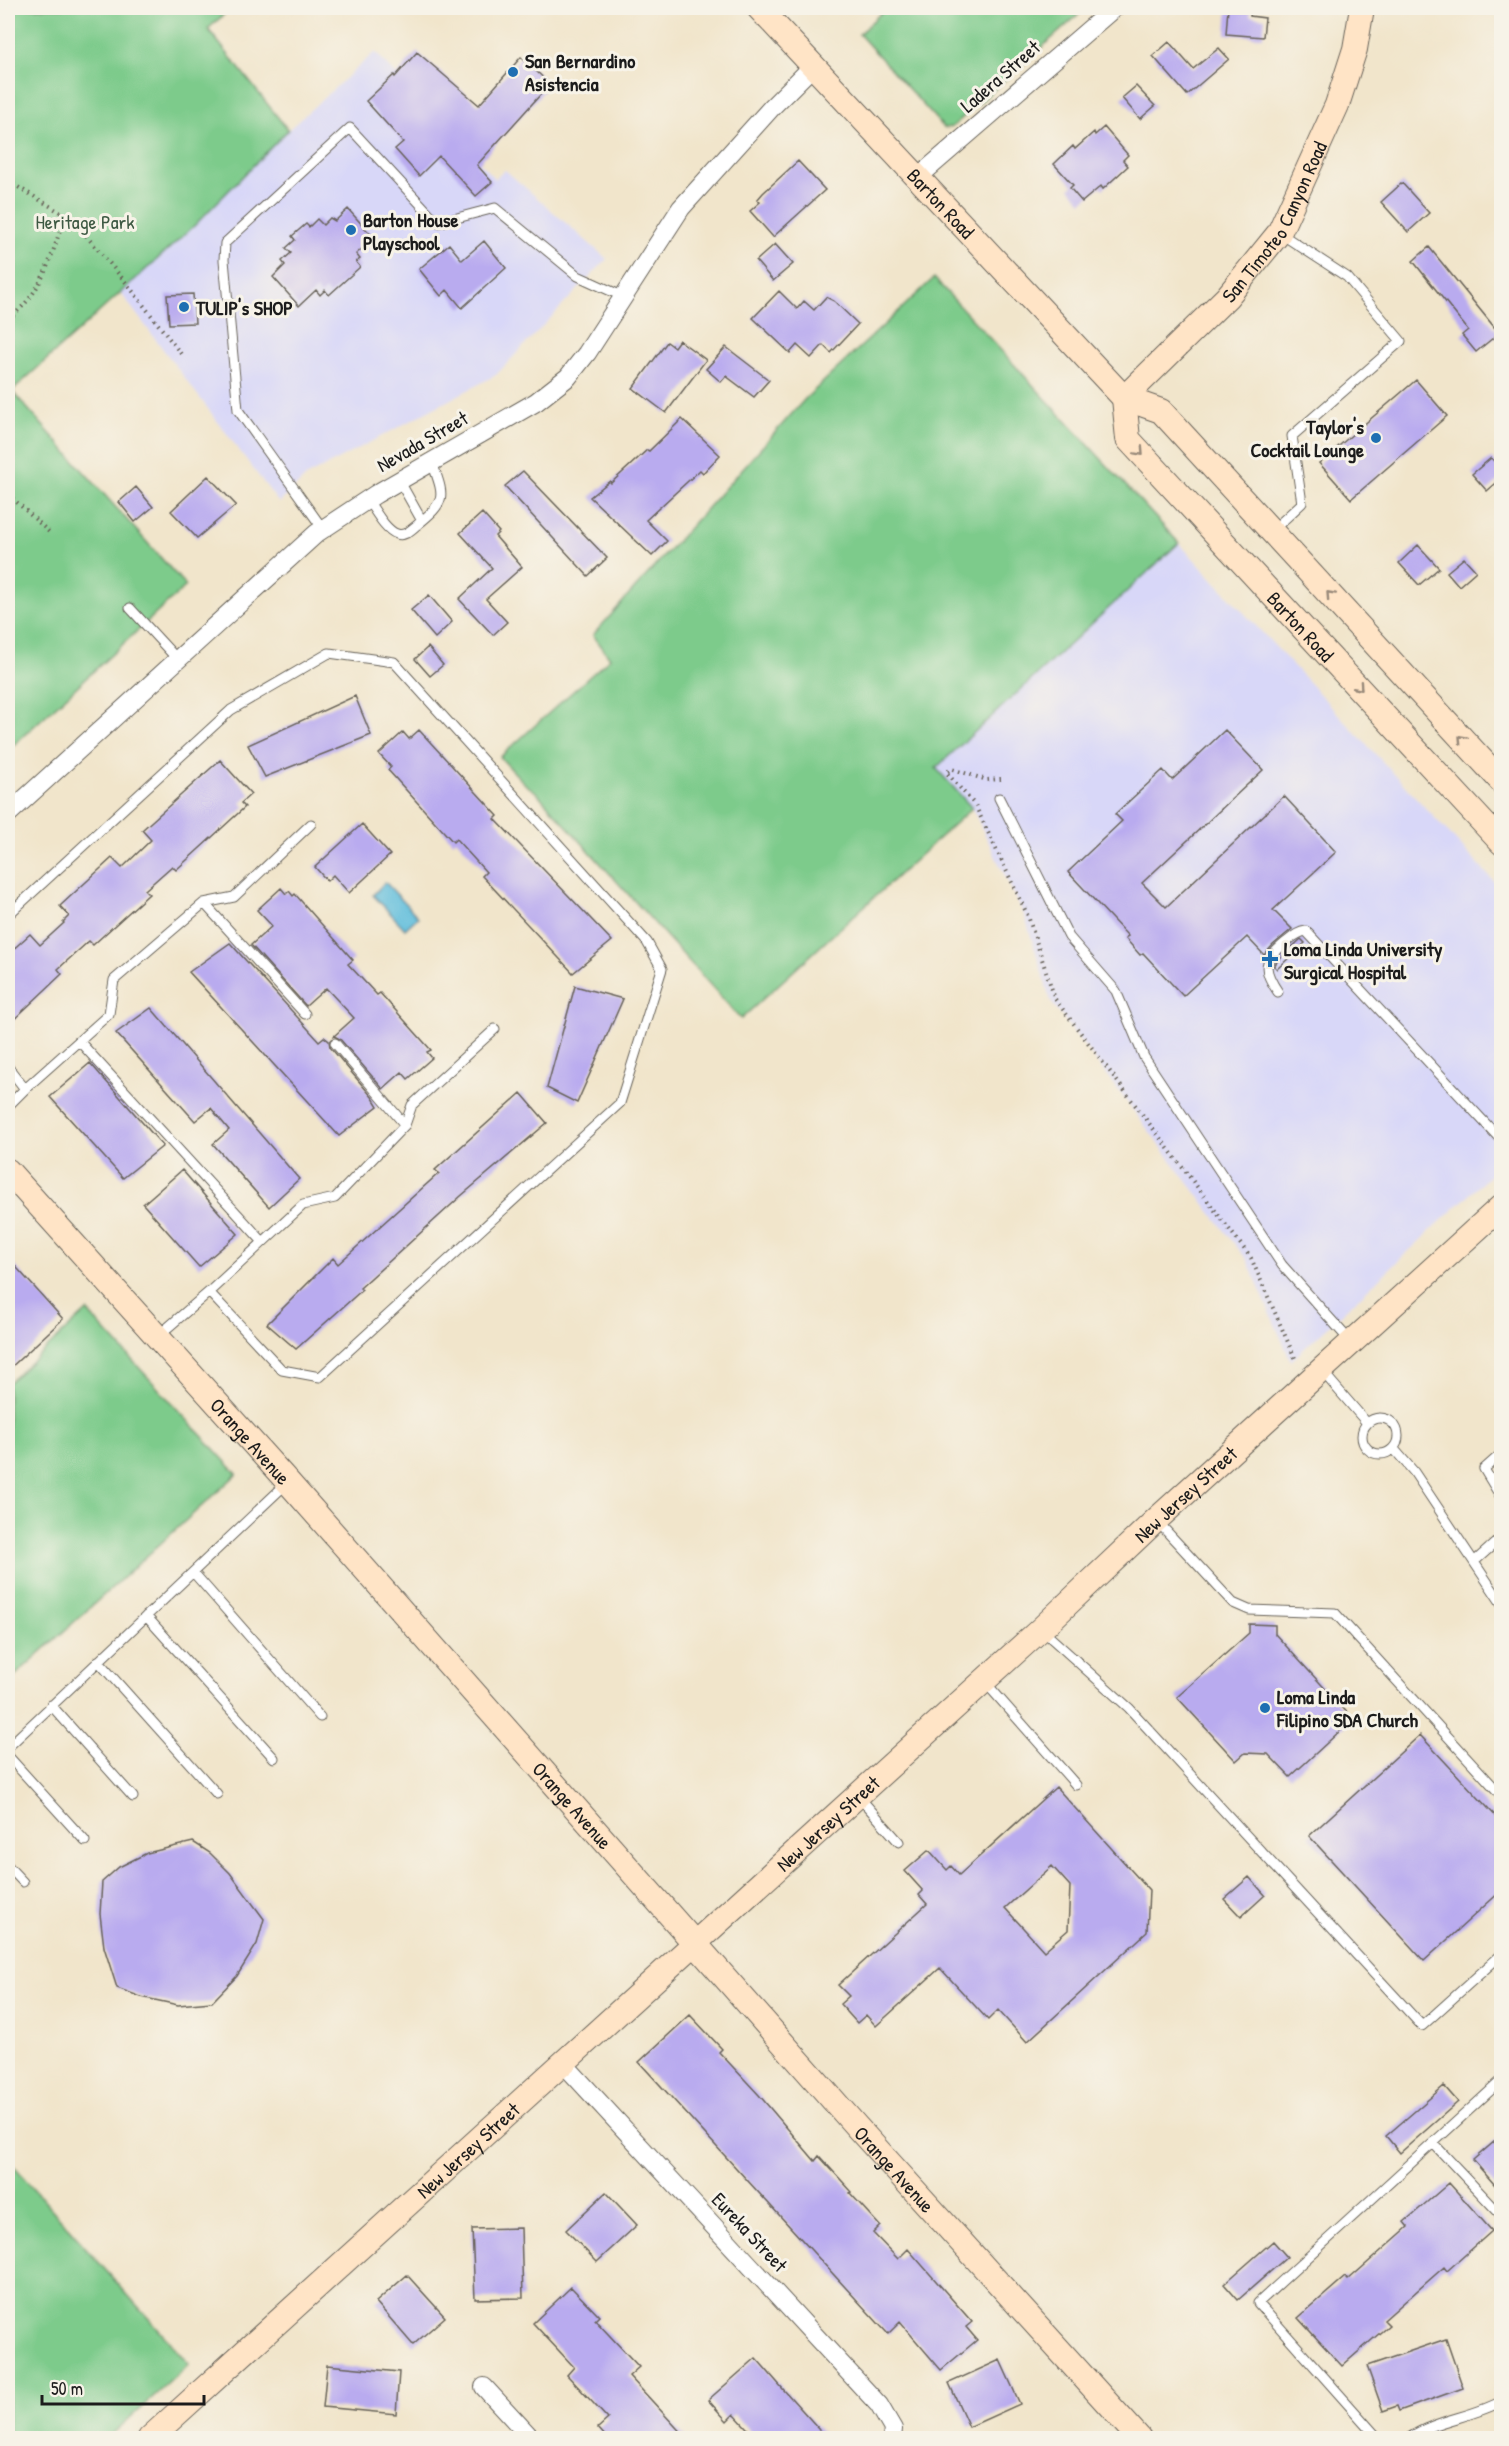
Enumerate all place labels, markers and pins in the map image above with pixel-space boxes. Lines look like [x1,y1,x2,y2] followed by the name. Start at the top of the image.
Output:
[525,47,635,97] place label: San Bernardino Asistencia
[506,65,520,79] marker: San Bernardino Asistencia
[363,206,458,257] place label: Barton House Playschool
[344,223,358,237] marker: Barton House Playschool
[195,294,293,321] place label: TULIP's SHOP
[177,300,191,314] marker: TULIP's SHOP
[1250,413,1364,464] place label: Taylor's Cocktail Lounge
[1369,431,1383,445] marker: Taylor's Cocktail Lounge
[1284,935,1443,986] place label: Loma Linda University Surgical Hospital
[1261,950,1279,968] marker: Loma Linda University Surgical Hospital
[1276,1683,1418,1734] place label: Loma Linda Filipino SDA Church
[1258,1701,1272,1715] marker: Loma Linda Filipino SDA Church

